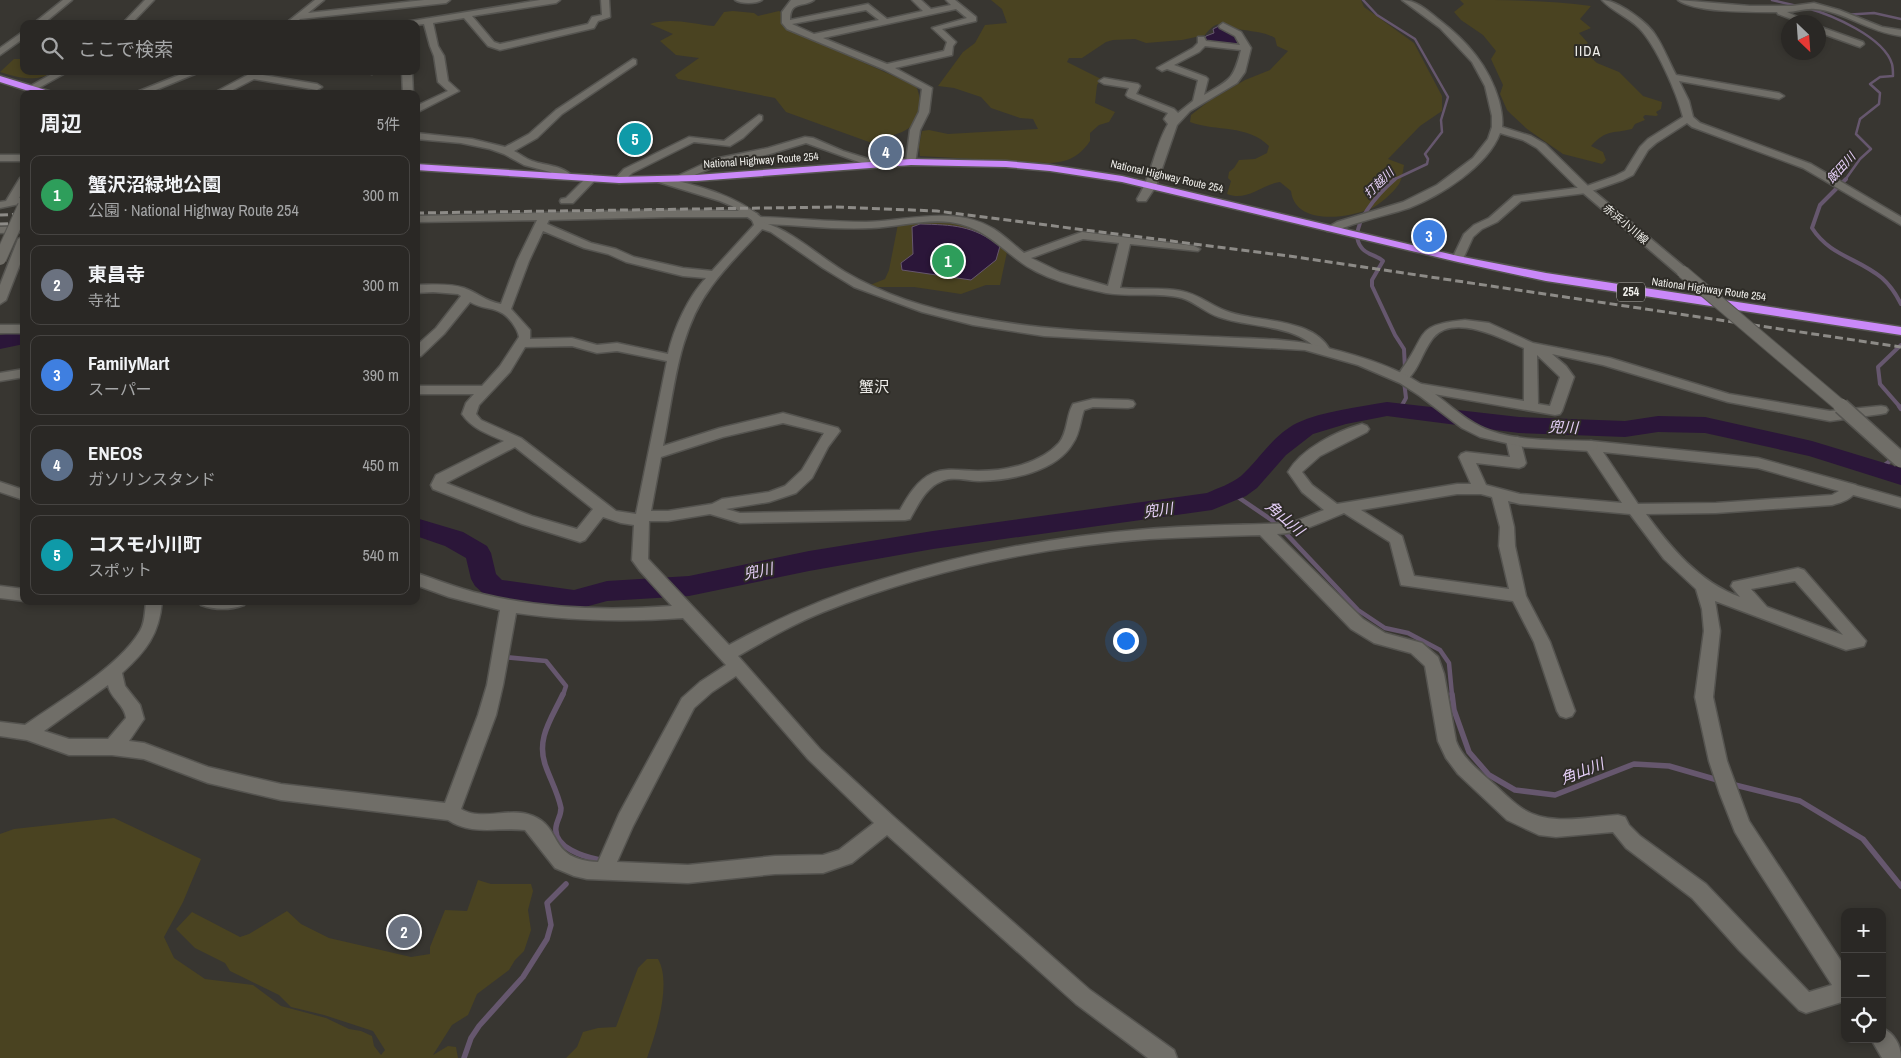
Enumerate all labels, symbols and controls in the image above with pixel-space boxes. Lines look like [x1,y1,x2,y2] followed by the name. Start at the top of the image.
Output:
[1781,15,1826,60] north arrow
[20,20,420,75] search box
[38,34,66,62] icon: search
[78,36,173,62] text: ここで検索
[1575,42,1601,60] district label: IIDA
[40,109,82,138] text: 周辺
[377,113,400,135] text: 5件
[619,120,651,158] pin: 5
[870,133,902,171] pin: 4
[1823,148,1860,187] water label: 飯田川
[703,149,819,171] street label: National Highway Route 254
[1109,156,1225,196] street label: National Highway Route 254
[1360,163,1399,201] water label: 打越川
[88,171,221,197] text: 蟹沢沼緑地公園
[53,184,61,206] text: 1
[363,184,399,206] text: 300 m
[88,199,299,221] text: 公園 · National Highway Route 254
[1600,201,1652,247] street label: 赤浜小川線
[1413,217,1445,255] pin: 3
[932,242,964,280] pin: 1
[88,261,145,287] text: 東昌寺
[53,274,61,296] text: 2
[363,274,399,296] text: 300 m
[1651,274,1767,304] street label: National Highway Route 254
[1617,282,1645,302] road number: 254
[88,289,120,311] text: 寺社
[88,350,170,376] text: FamilyMart
[53,364,61,386] text: 3
[363,364,399,386] text: 390 m
[859,376,889,397] district label: 蟹沢
[88,378,152,400] text: スーパー
[1548,416,1580,438] water label: 兜川
[88,440,143,466] text: ENEOS
[53,454,61,476] text: 4
[363,454,399,476] text: 450 m
[88,468,216,490] text: ガソリンスタンド
[1261,495,1310,542] water label: 角山川
[1142,497,1176,522] water label: 兜川
[88,531,202,557] text: コスモ小川町
[53,544,61,566] text: 5
[363,544,399,566] text: 540 m
[741,557,777,584] water label: 兜川
[88,559,152,581] text: スポット
[1113,628,1139,654] your location
[1557,752,1609,789] water label: 角山川
[1841,908,1886,1043] map controls
[1841,908,1886,953] button: +
[388,913,420,951] pin: 2
[1841,953,1886,998] button: −
[1841,998,1886,1043] button: locate

